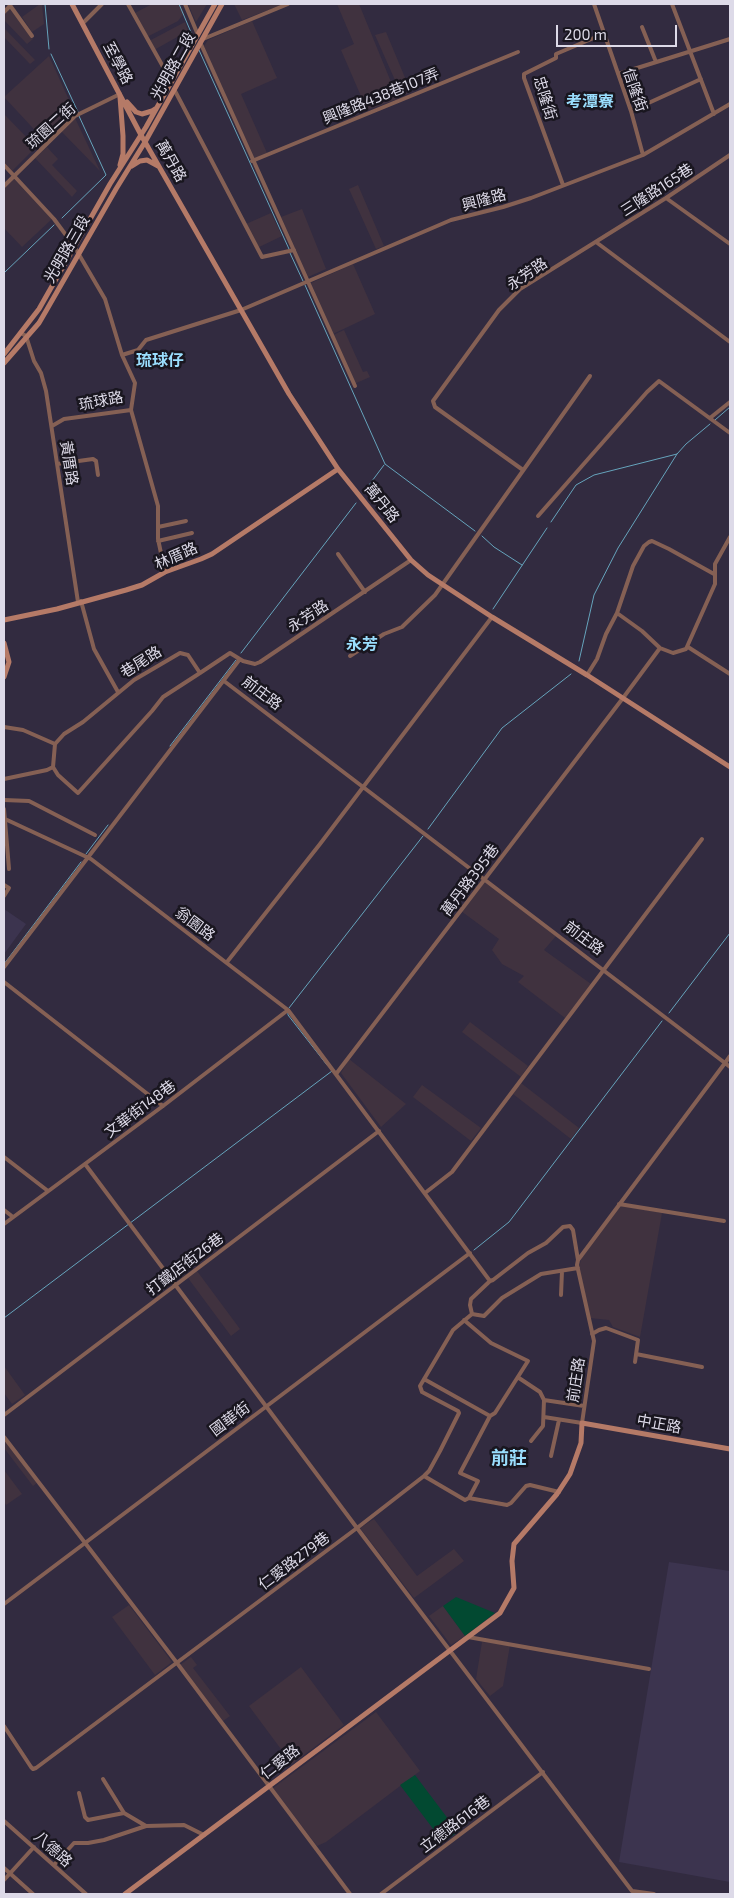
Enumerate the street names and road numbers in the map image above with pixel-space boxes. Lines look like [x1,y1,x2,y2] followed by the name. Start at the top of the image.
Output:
[147,29,199,103] street label: 光明路二段
[99,39,137,87] street label: 至學路
[320,64,442,128] street label: 興隆路438巷107弄
[619,66,651,114] street label: 信隆街
[530,74,560,122] street label: 忠隆街
[23,99,79,153] street label: 琉園二街
[152,137,190,185] street label: 萬丹路
[617,160,697,220] street label: 三隆路165巷
[460,185,508,215] street label: 興隆路
[40,212,94,286] street label: 光明路三段
[503,254,551,294] street label: 永芳路
[77,388,125,414] street label: 琉球路
[57,439,81,487] street label: 黃厝路
[361,480,403,526] street label: 萬丹路
[152,539,200,573] street label: 林厝路
[284,596,332,636] street label: 永芳路
[117,642,165,682] street label: 巷尾路
[239,672,285,714] street label: 前庄路
[437,841,503,919] street label: 萬丹路395巷
[172,903,218,945] street label: 翁園路
[561,917,607,959] street label: 前庄路
[101,1076,179,1142] street label: 文華街148巷
[143,1229,227,1299] street label: 打鐵店街26巷
[564,1356,588,1404] street label: 前庄路
[207,1398,253,1440] street label: 國華街
[635,1411,683,1437] street label: 中正路
[255,1528,333,1594] street label: 仁愛路279巷
[257,1741,303,1783] street label: 仁愛路
[416,1792,494,1856] street label: 立德路616巷
[30,1827,76,1871] street label: 八德路

